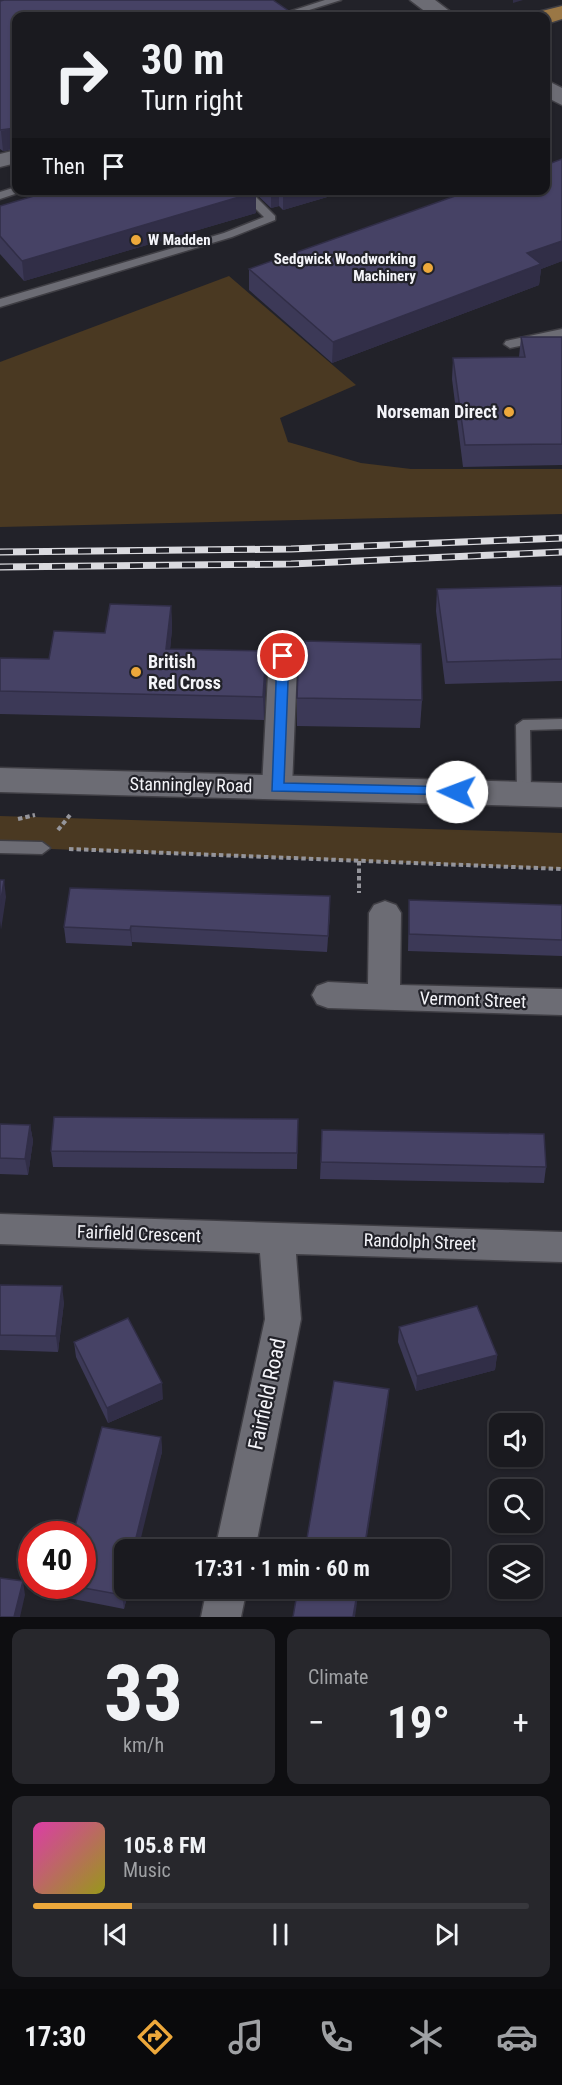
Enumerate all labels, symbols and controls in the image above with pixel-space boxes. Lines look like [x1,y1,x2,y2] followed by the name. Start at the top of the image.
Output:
[141,35,224,84] text: 30 m
[42,36,120,114] icon: right
[141,85,243,117] text: Turn right
[97,150,130,183] icon: arrive
[42,154,85,179] text: Then
[148,231,211,249] place label: W Madden
[129,233,143,247] marker: W Madden
[274,250,416,285] place label: Sedgwick Woodworking Machinery
[421,261,435,275] marker: Sedgwick Woodworking Machinery
[377,401,497,422] place label: Norseman Direct
[502,405,516,419] marker: Norseman Direct
[257,630,308,681] pin
[266,639,299,672] icon: arrive
[148,651,221,693] place label: British Red Cross
[129,665,143,679] marker: British Red Cross
[425,760,489,824] position arrow
[129,773,253,796] street label: Stanningley Road
[419,987,527,1012] street label: Vermont Street
[77,1221,201,1246] street label: Fairfield Crescent
[363,1229,477,1254] street label: Randolph Street
[243,1336,291,1452] street label: Fairfield Road
[489,1413,543,1599] map controls
[489,1413,543,1467] button: sound
[489,1479,543,1533] button: search
[18,1521,96,1599] speed limit sign: 40
[489,1545,543,1599] button: layers
[194,1556,370,1581] text: 17:31 · 1 min · 60 m
[104,1648,183,1739] text: 33
[308,1665,368,1689] text: Climate
[387,1696,450,1749] text: 19°
[308,1703,325,1742] text: −
[513,1703,529,1742] text: +
[123,1733,164,1757] text: km/h
[123,1833,206,1858] text: 105.8 FM
[123,1858,171,1882] text: Music
[99,1918,132,1951] icon: previous
[264,1918,297,1951] icon: pause
[430,1918,463,1951] icon: next
[134,2016,176,2058] icon: directions
[225,2016,267,2058] icon: music
[315,2016,357,2058] icon: phone
[405,2016,447,2058] icon: climate
[496,2016,538,2058] icon: car
[24,2021,86,2053] text: 17:30

